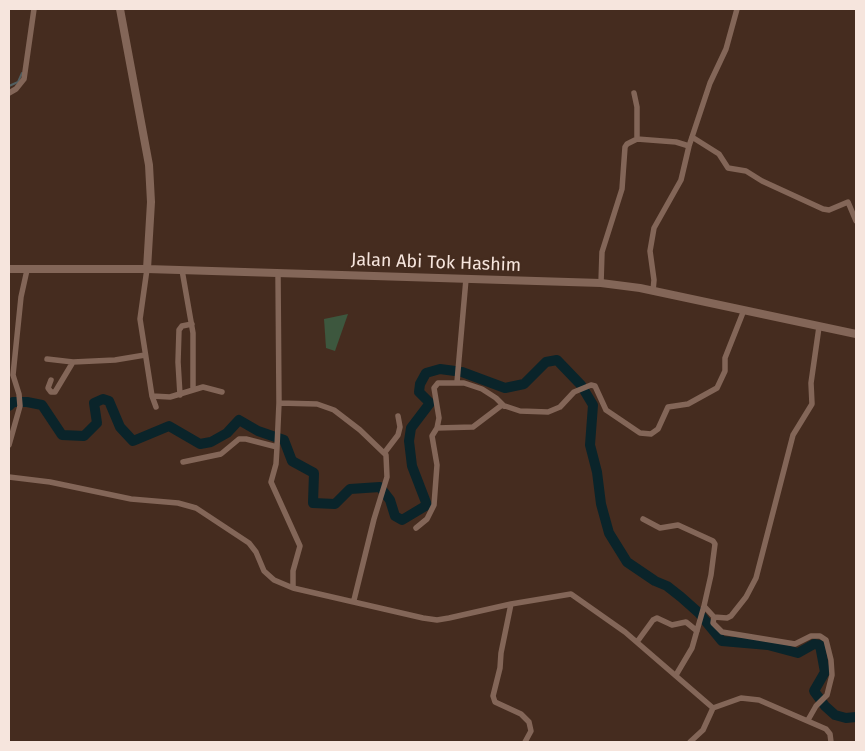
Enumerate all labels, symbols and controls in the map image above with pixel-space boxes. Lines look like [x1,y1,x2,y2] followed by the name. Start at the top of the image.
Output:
[350,249,522,277] street label: Jalan Abi Tok Hashim

